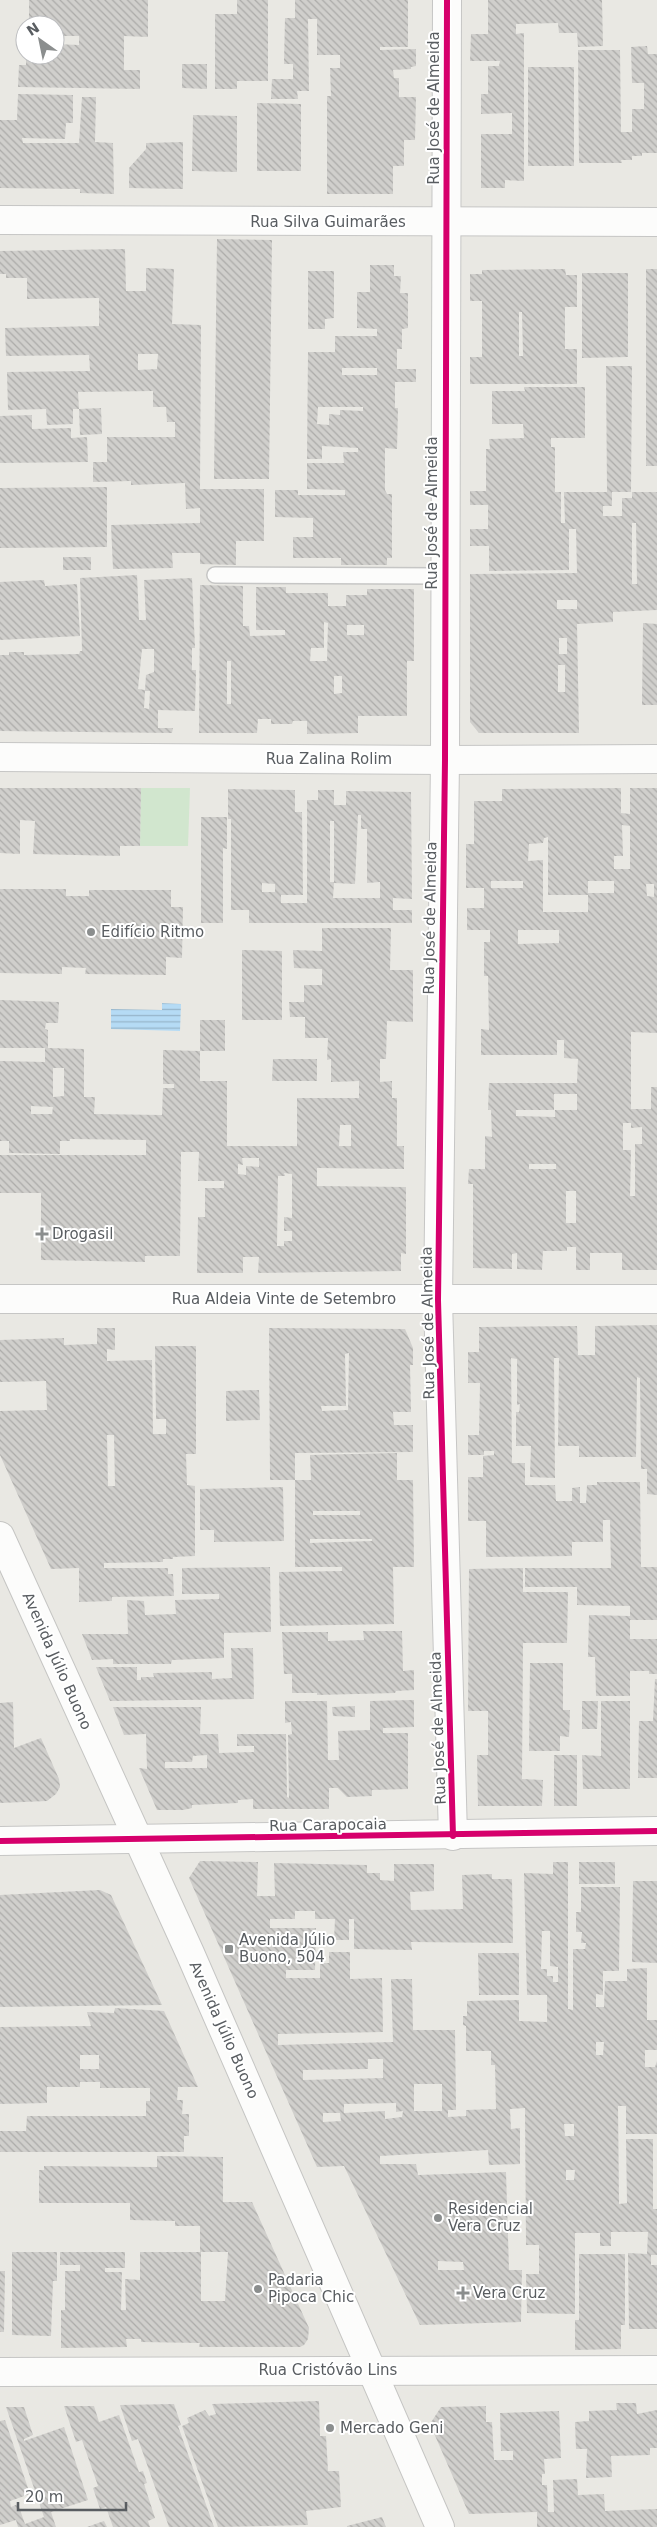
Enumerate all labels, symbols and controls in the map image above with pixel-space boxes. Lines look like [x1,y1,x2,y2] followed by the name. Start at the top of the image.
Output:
[15,15,65,65] north arrow
[24,19,42,39] text: N
[425,31,443,185] street label: Rua José de Almeida
[250,213,406,231] street label: Rua Silva Guimarães
[423,436,441,590] street label: Rua José de Almeida
[266,750,392,768] street label: Rua Zalina Rolim
[420,841,440,995] street label: Rua José de Almeida
[101,923,204,941] place label: Edifício Ritmo
[85,926,97,938] marker: Edifício Ritmo
[52,1225,113,1243] place label: Drogasil
[36,1228,48,1240] marker: Drogasil
[418,1246,438,1400] street label: Rua José de Almeida
[172,1290,396,1308] street label: Rua Aldeia Vinte de Setembro
[19,1590,95,1732] street label: Avenida Júlio Buono
[426,1651,450,1805] street label: Rua José de Almeida
[269,1815,387,1835] street label: Rua Carapocaia
[239,1931,335,1966] place label: Avenida Júlio Buono, 504
[223,1943,235,1955] marker: Avenida Júlio Buono, 504
[186,1959,262,2101] street label: Avenida Júlio Buono
[448,2200,533,2235] place label: Residencial Vera Cruz
[432,2212,444,2224] marker: Residencial Vera Cruz
[268,2271,354,2306] place label: Padaria Pipoca Chic
[252,2283,264,2295] marker: Padaria Pipoca Chic
[473,2284,546,2302] place label: Vera Cruz
[457,2287,469,2299] marker: Vera Cruz
[259,2361,398,2379] street label: Rua Cristóvão Lins
[340,2419,443,2437] place label: Mercado Geni
[324,2422,336,2434] marker: Mercado Geni
[18,2480,125,2512] scale bar
[25,2488,63,2506] text: 20 m

